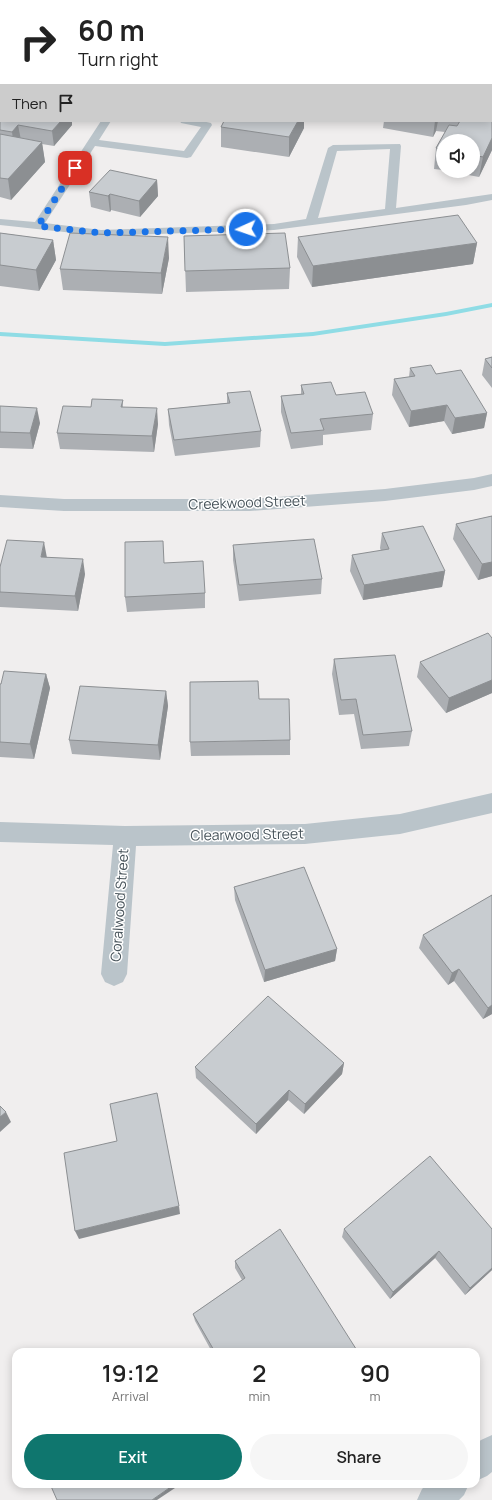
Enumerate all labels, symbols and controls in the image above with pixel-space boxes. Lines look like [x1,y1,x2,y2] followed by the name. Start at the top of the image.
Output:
[78,11,145,49] text: 60 m
[12,16,64,68] icon: right
[78,47,159,71] text: Turn right
[55,92,77,114] icon: arrive
[12,93,47,114] text: Then
[436,134,480,178] map controls
[436,134,480,178] button: sound
[58,151,92,185] pin
[64,157,86,179] icon: arrive
[225,208,267,250] position arrow
[188,490,306,514] street label: Creekwood Street
[190,824,304,844] street label: Clearwood Street
[106,847,132,962] street label: Coralwood Street
[102,1356,159,1389] text: 19:12
[252,1356,266,1389] text: 2
[360,1356,390,1389] text: 90
[112,1387,149,1405] text: Arrival
[248,1387,270,1405] text: min
[370,1387,381,1405] text: m
[24,1434,242,1480] button: Exit
[250,1434,468,1480] button: Share

